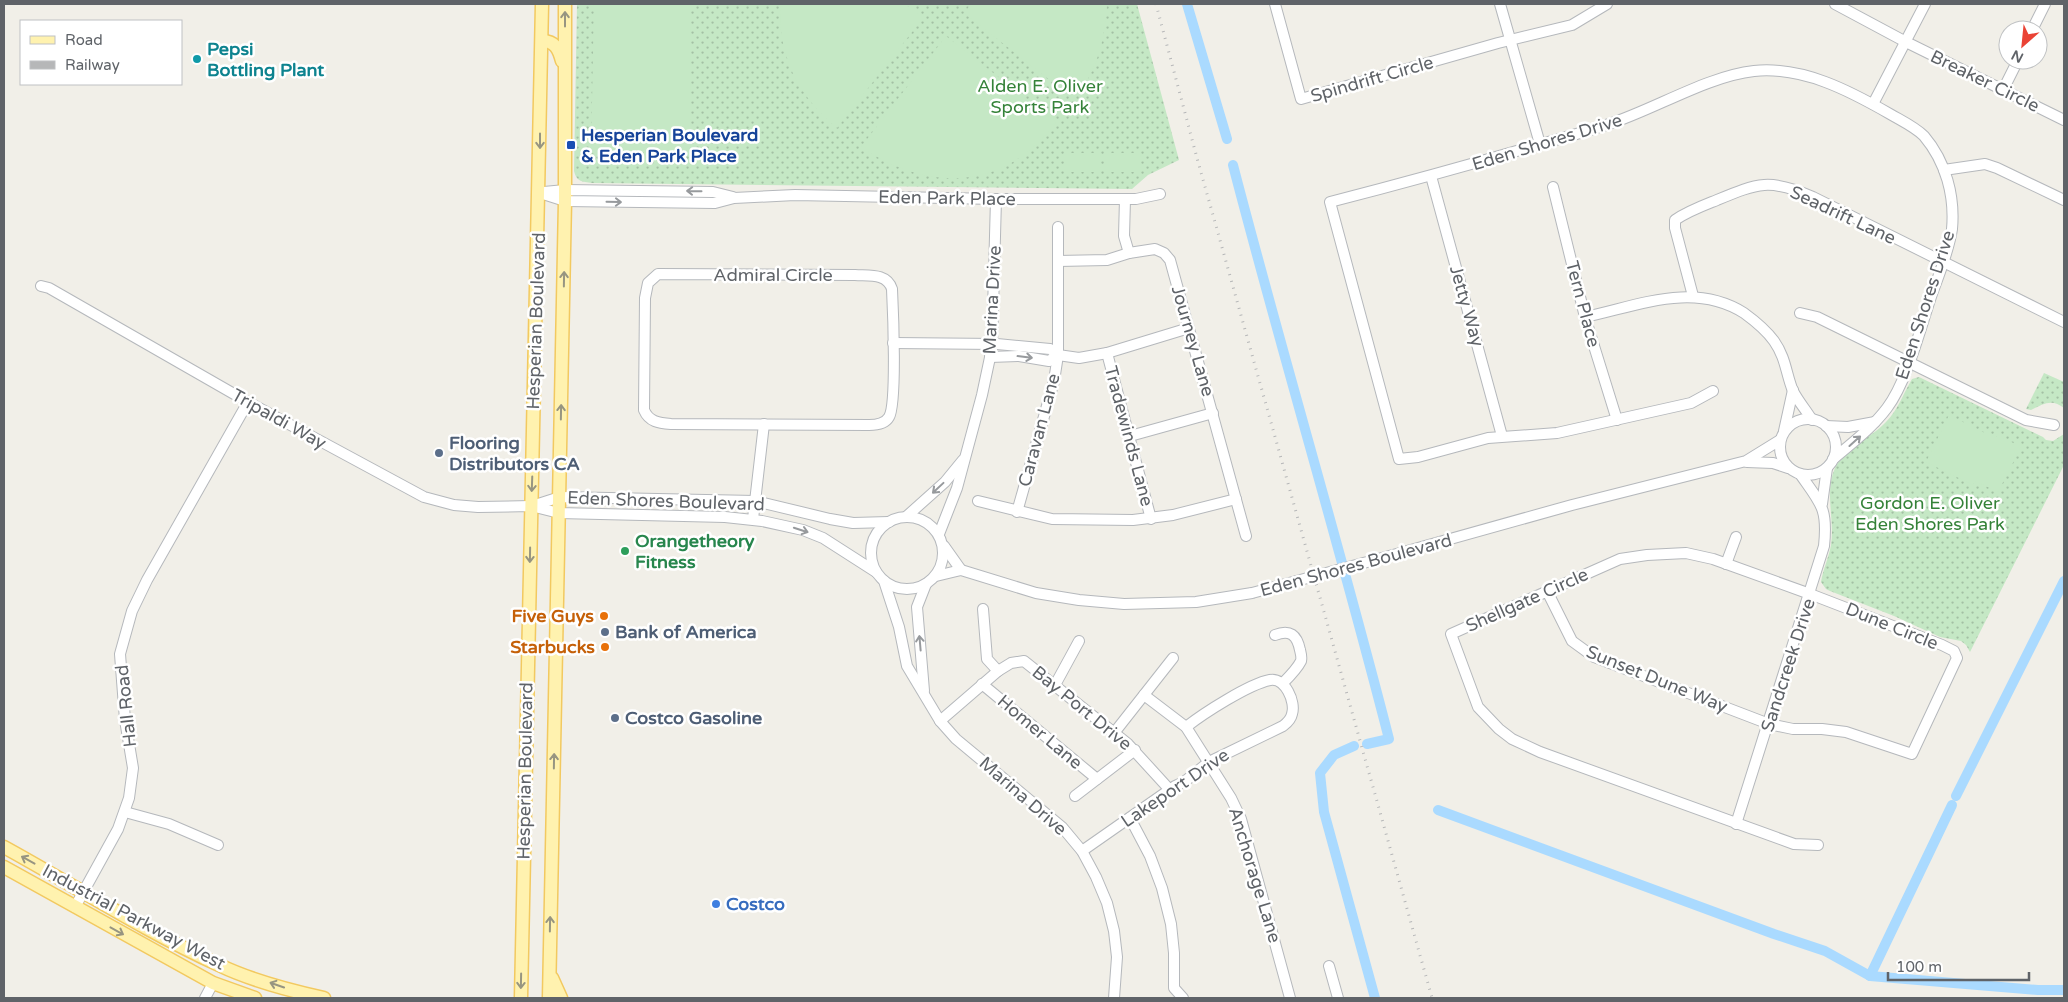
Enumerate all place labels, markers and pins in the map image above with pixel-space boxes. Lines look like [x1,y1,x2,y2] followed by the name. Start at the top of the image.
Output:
[207,38,324,81] place label: Pepsi Bottling Plant
[191,53,203,65] marker: Pepsi Bottling Plant
[581,124,758,167] place label: Hesperian Boulevard & Eden Park Place
[565,139,577,151] marker: Hesperian Boulevard & Eden Park Place
[449,432,580,475] place label: Flooring Distributors CA
[433,447,445,459] marker: Flooring Distributors CA
[635,530,755,573] place label: Orangetheory Fitness
[619,545,631,557] marker: Orangetheory Fitness
[512,605,594,627] place label: Five Guys
[598,610,610,622] marker: Five Guys
[615,621,757,643] place label: Bank of America
[599,626,611,638] marker: Bank of America
[510,636,595,658] place label: Starbucks
[599,641,611,653] marker: Starbucks
[625,707,762,729] place label: Costco Gasoline
[609,712,621,724] marker: Costco Gasoline
[726,893,785,915] place label: Costco
[710,898,722,910] marker: Costco

